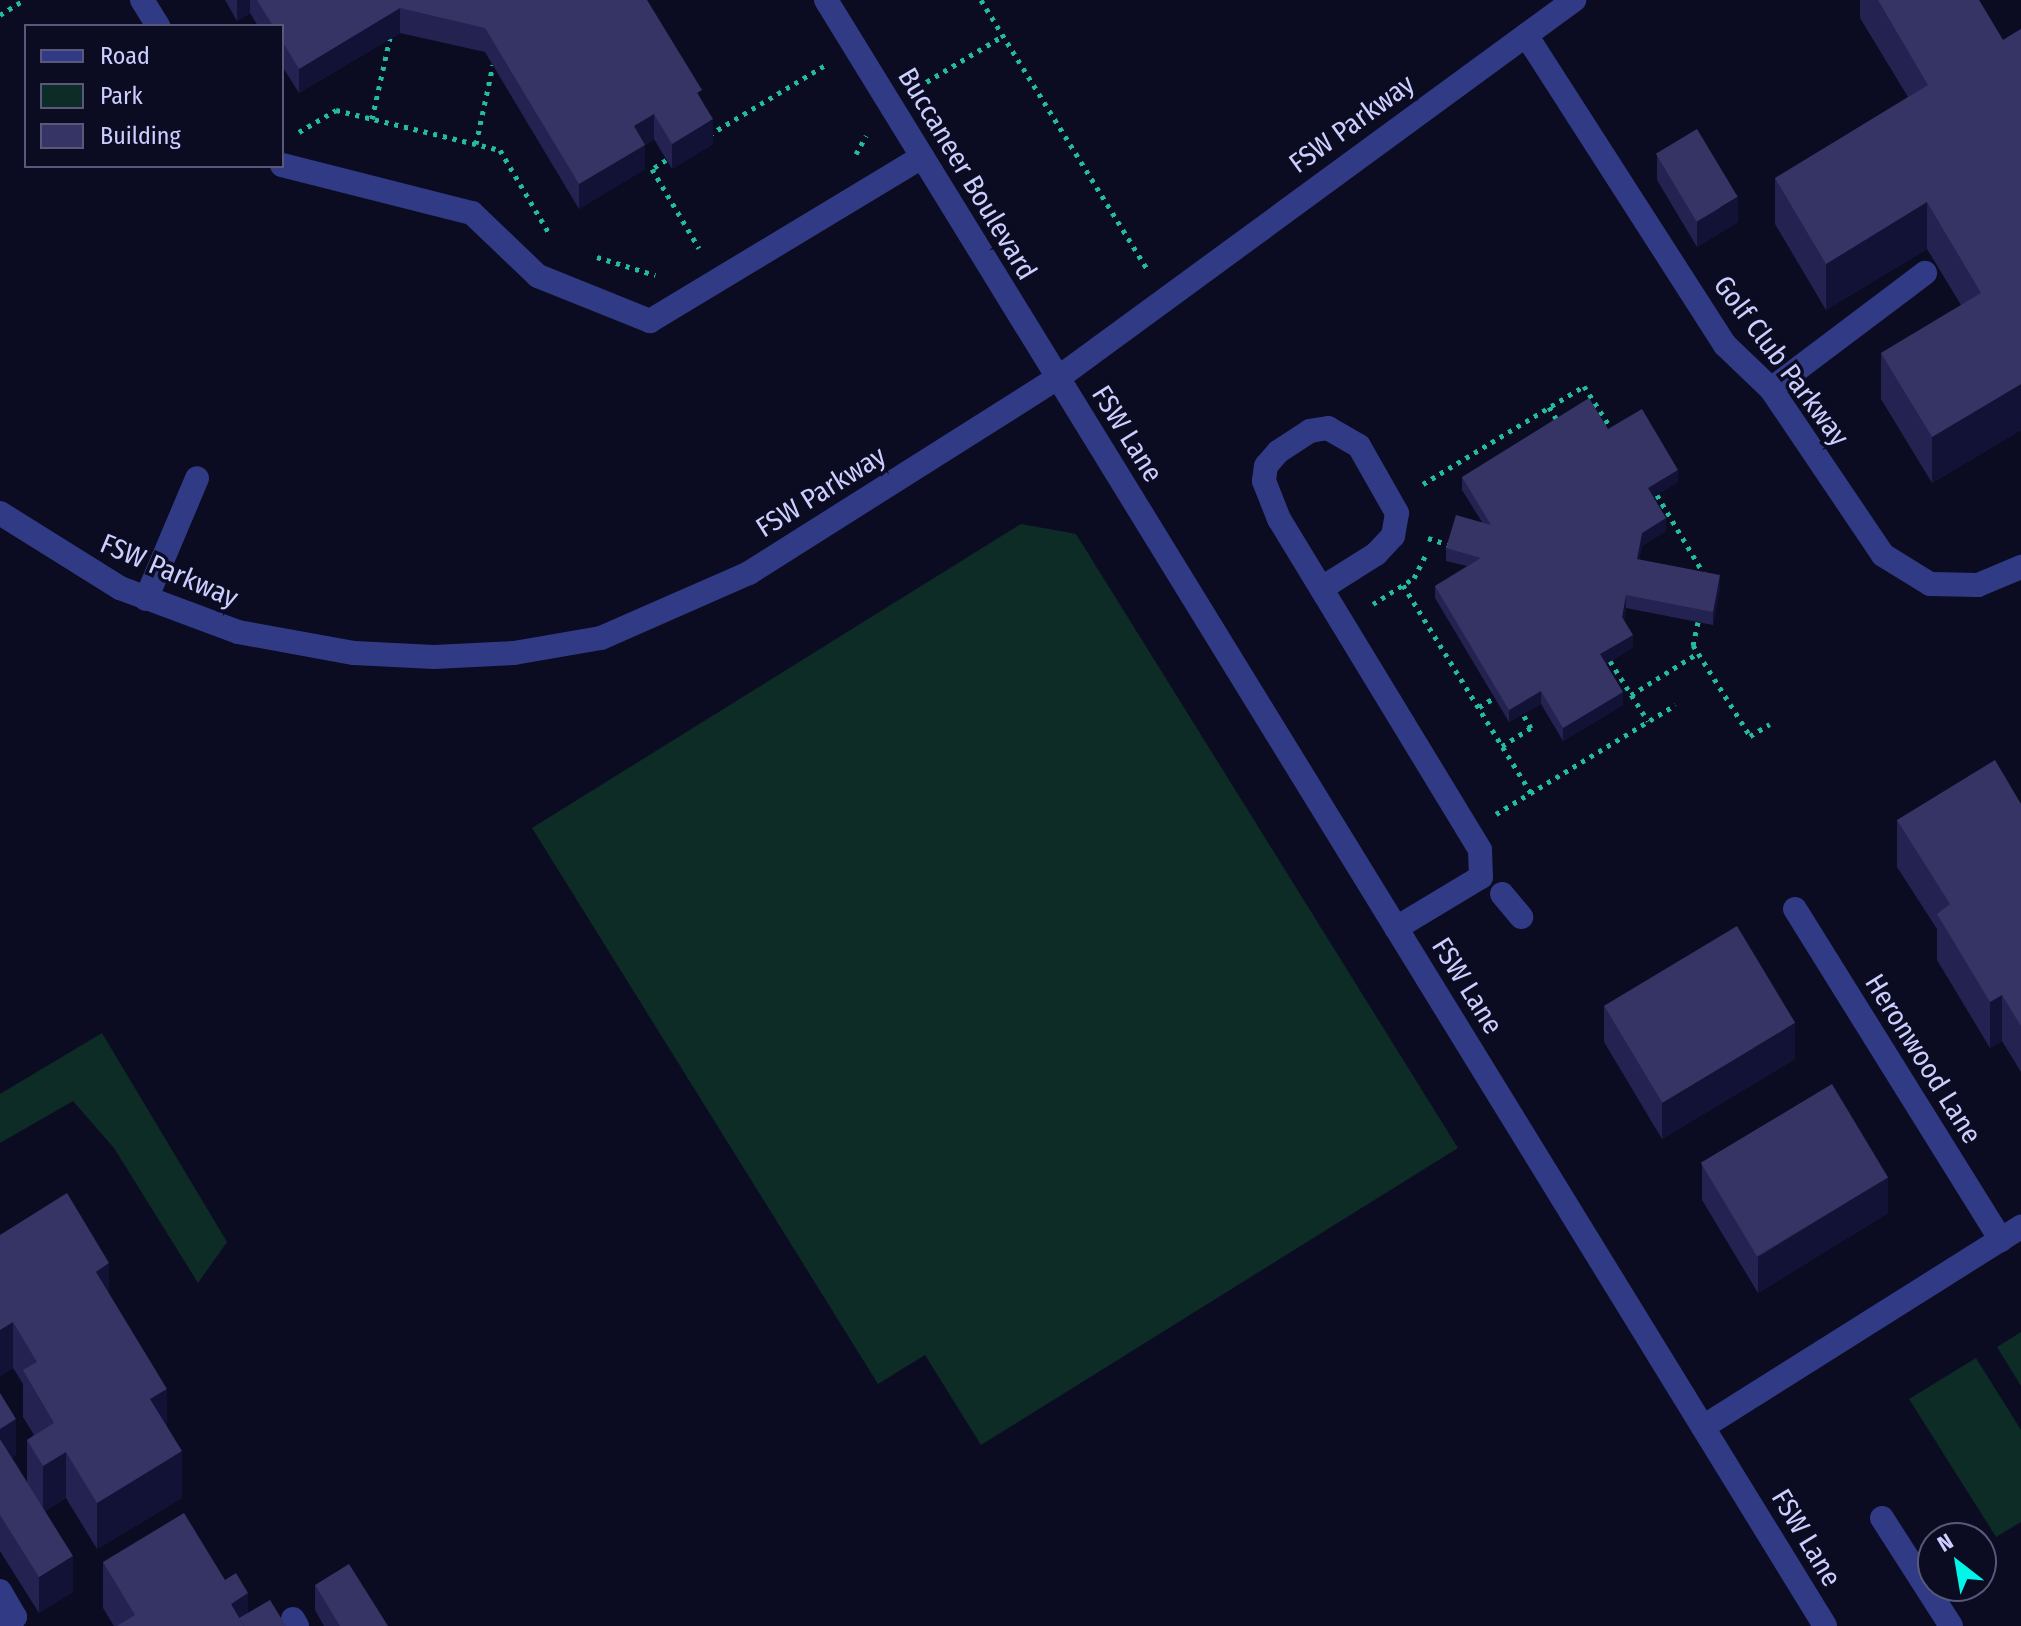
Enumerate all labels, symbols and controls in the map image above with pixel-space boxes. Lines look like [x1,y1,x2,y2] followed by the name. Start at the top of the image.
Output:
[24,24,284,168] legend
[100,42,150,70] text: Road
[891,62,1043,286] street label: Buccaneer Boulevard
[1283,67,1421,181] street label: FSW Parkway
[100,82,143,110] text: Park
[100,122,181,150] text: Building
[1706,269,1856,453] street label: Golf Club Parkway
[1084,380,1170,488] street label: FSW Lane
[750,439,892,545] street label: FSW Parkway
[95,527,243,615] street label: FSW Parkway
[1424,932,1510,1040] street label: FSW Lane
[1858,968,1988,1150] street label: Heronwood Lane
[1764,1483,1848,1593] street label: FSW Lane
[1917,1522,1997,1602] north arrow
[1933,1528,1958,1558] text: N

